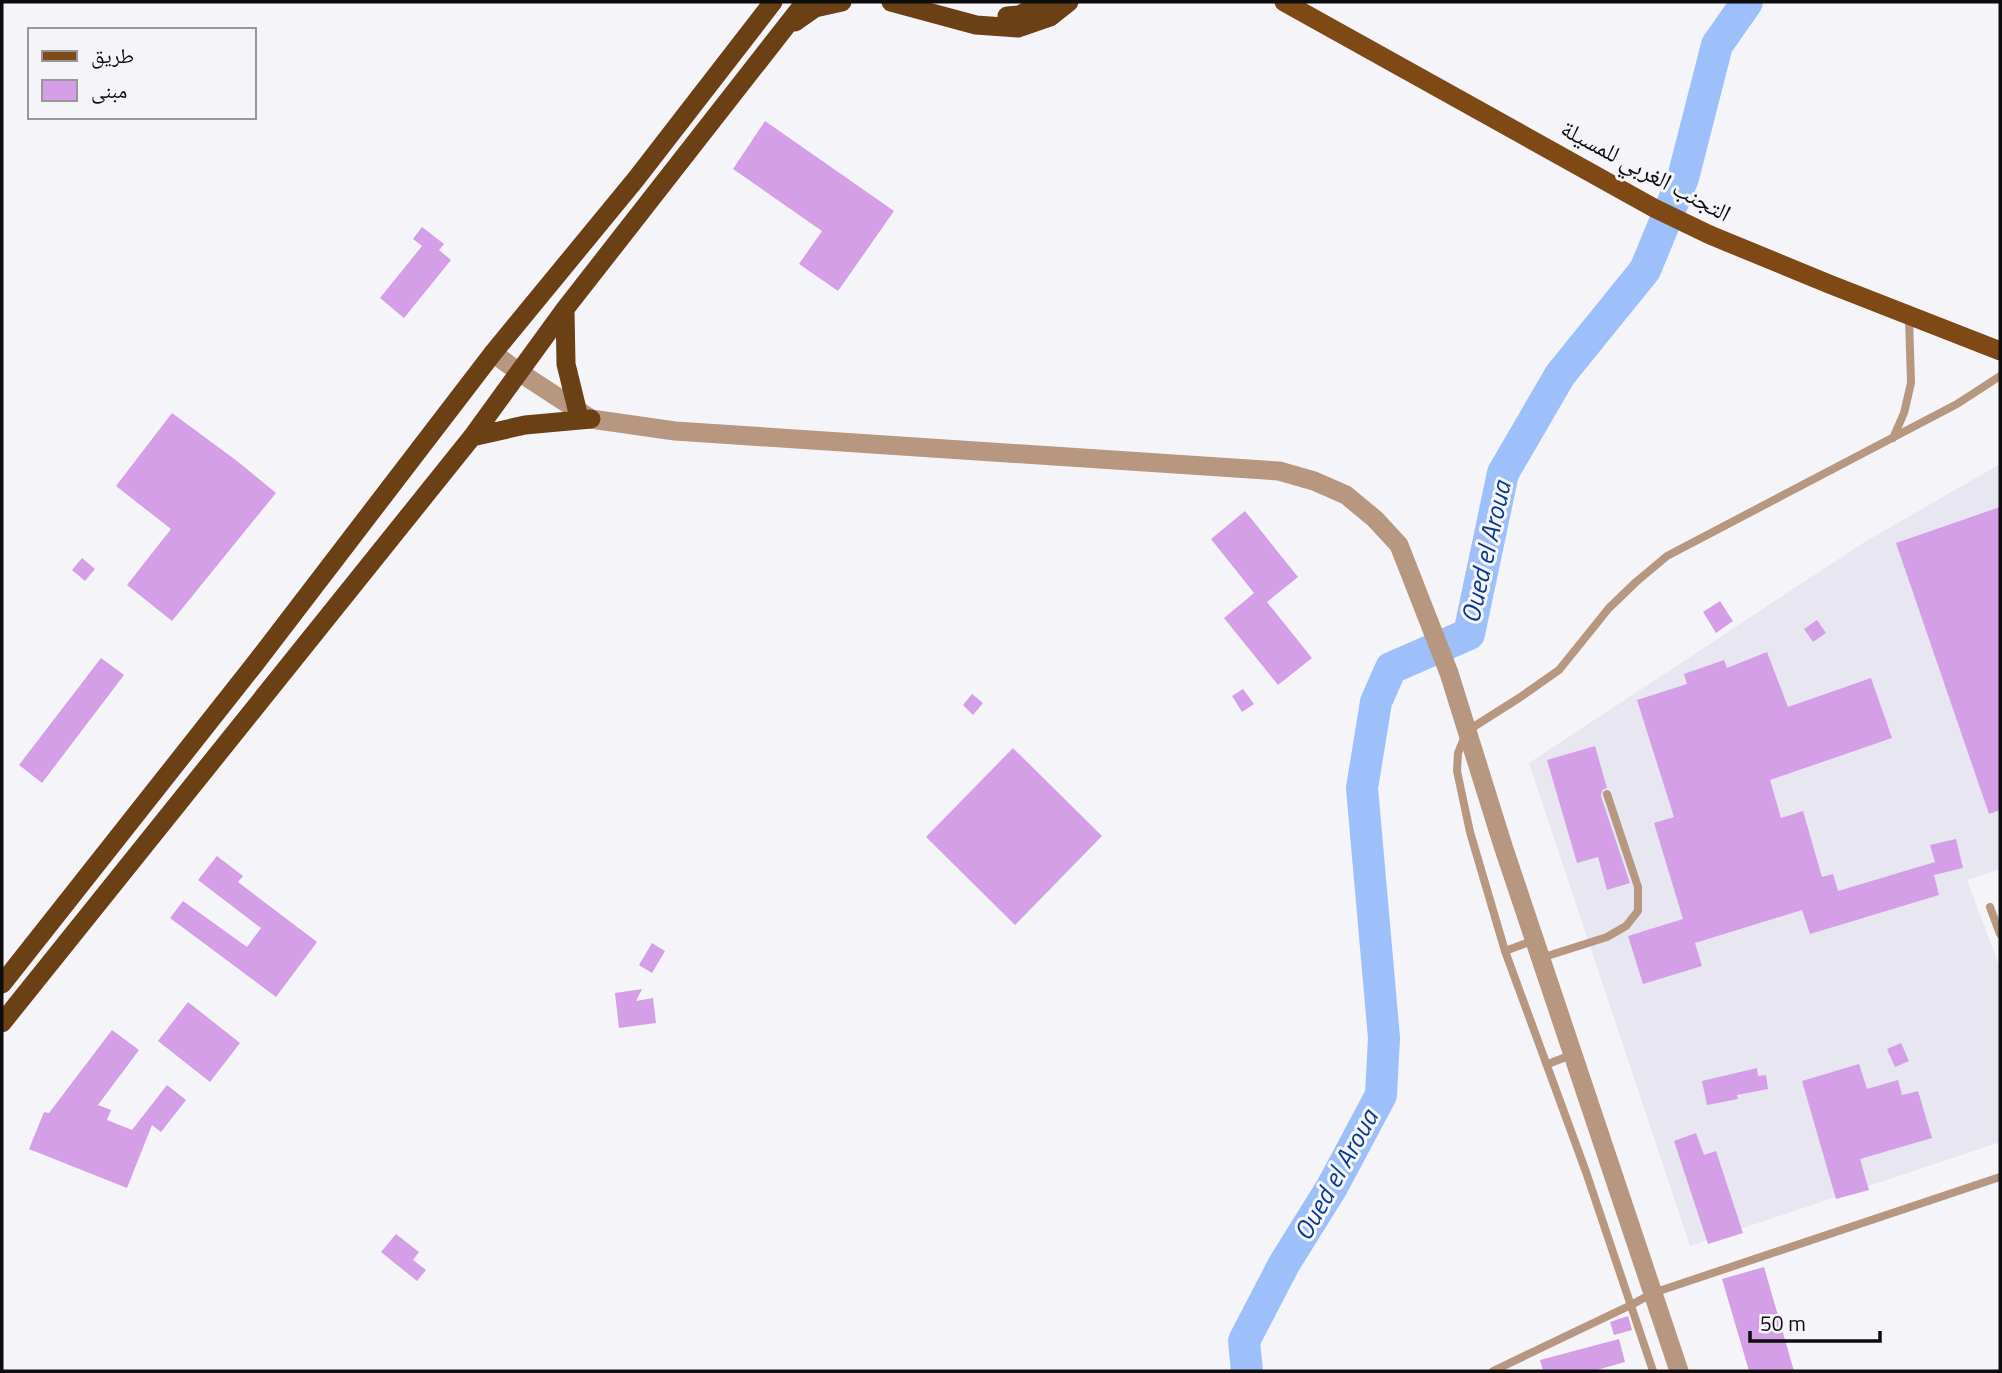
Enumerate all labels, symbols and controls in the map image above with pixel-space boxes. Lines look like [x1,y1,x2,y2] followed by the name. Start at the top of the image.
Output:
[28,28,256,119] legend
[91,39,134,71] text: طريق
[91,74,127,106] text: مبنى
[1554,110,1738,232] street label: التجنب الغربي للمسيلة
[1450,475,1521,627] water label: Oued el Aroua
[1284,1100,1389,1247] water label: Oued el Aroua
[1750,1300,1880,1344] scale bar
[1760,1307,1806,1339] text: 50 m

